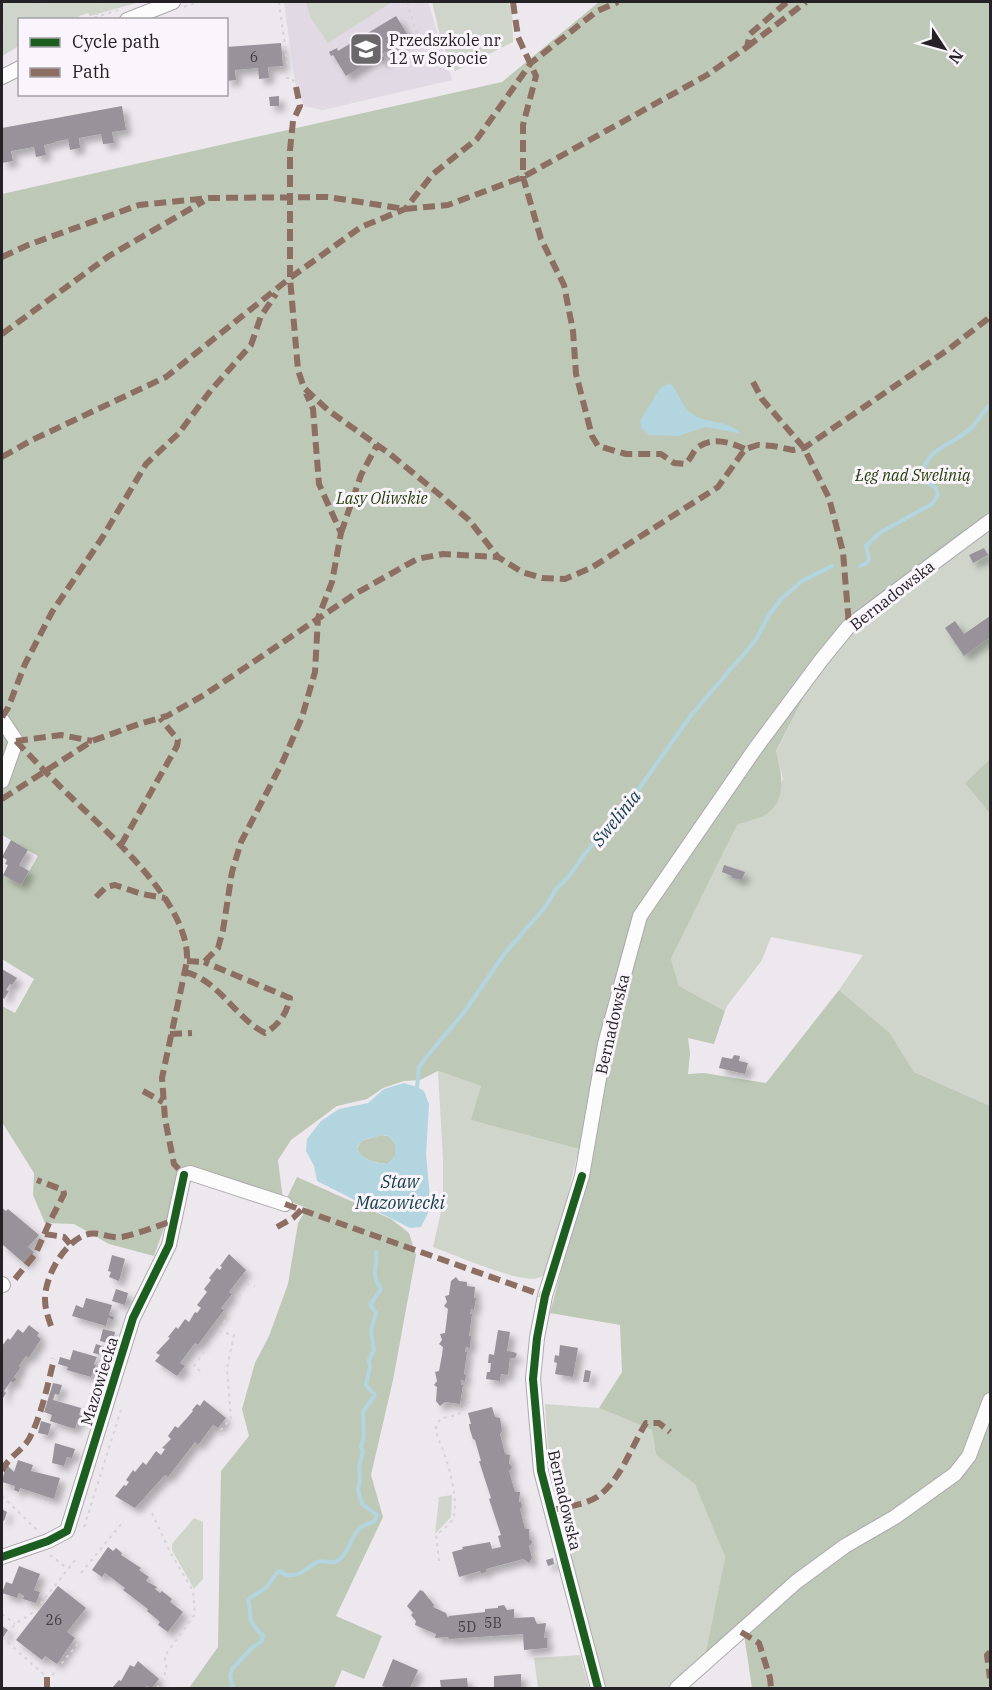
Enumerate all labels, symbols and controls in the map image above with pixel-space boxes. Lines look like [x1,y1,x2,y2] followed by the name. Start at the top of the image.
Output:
[18,18,228,96] legend
[914,18,974,78] north arrow
[72,30,160,53] text: Cycle path
[389,30,501,68] place label: Przedszkole nr 12 w Sopocie
[348,31,384,67] school or university icon: Przedszkole nr 12 w Sopocie
[944,46,968,68] text: N
[250,48,258,66] house number: 6
[72,60,110,83] text: Path
[854,465,971,485] park label: Łęg nad Swelinią
[335,488,428,508] park label: Lasy Oliwskie
[846,555,939,634] street label: Bernadowska
[586,785,646,852] water label: Swelinia
[591,972,633,1076] street label: Bernadowska
[354,1170,445,1214] water label: Staw Mazowiecki
[76,1334,122,1428] street label: Mazowiecka
[544,1448,586,1552] street label: Bernadowska
[46,1611,62,1629] house number: 26
[484,1614,502,1632] house number: 5B
[458,1618,476,1636] house number: 5D

